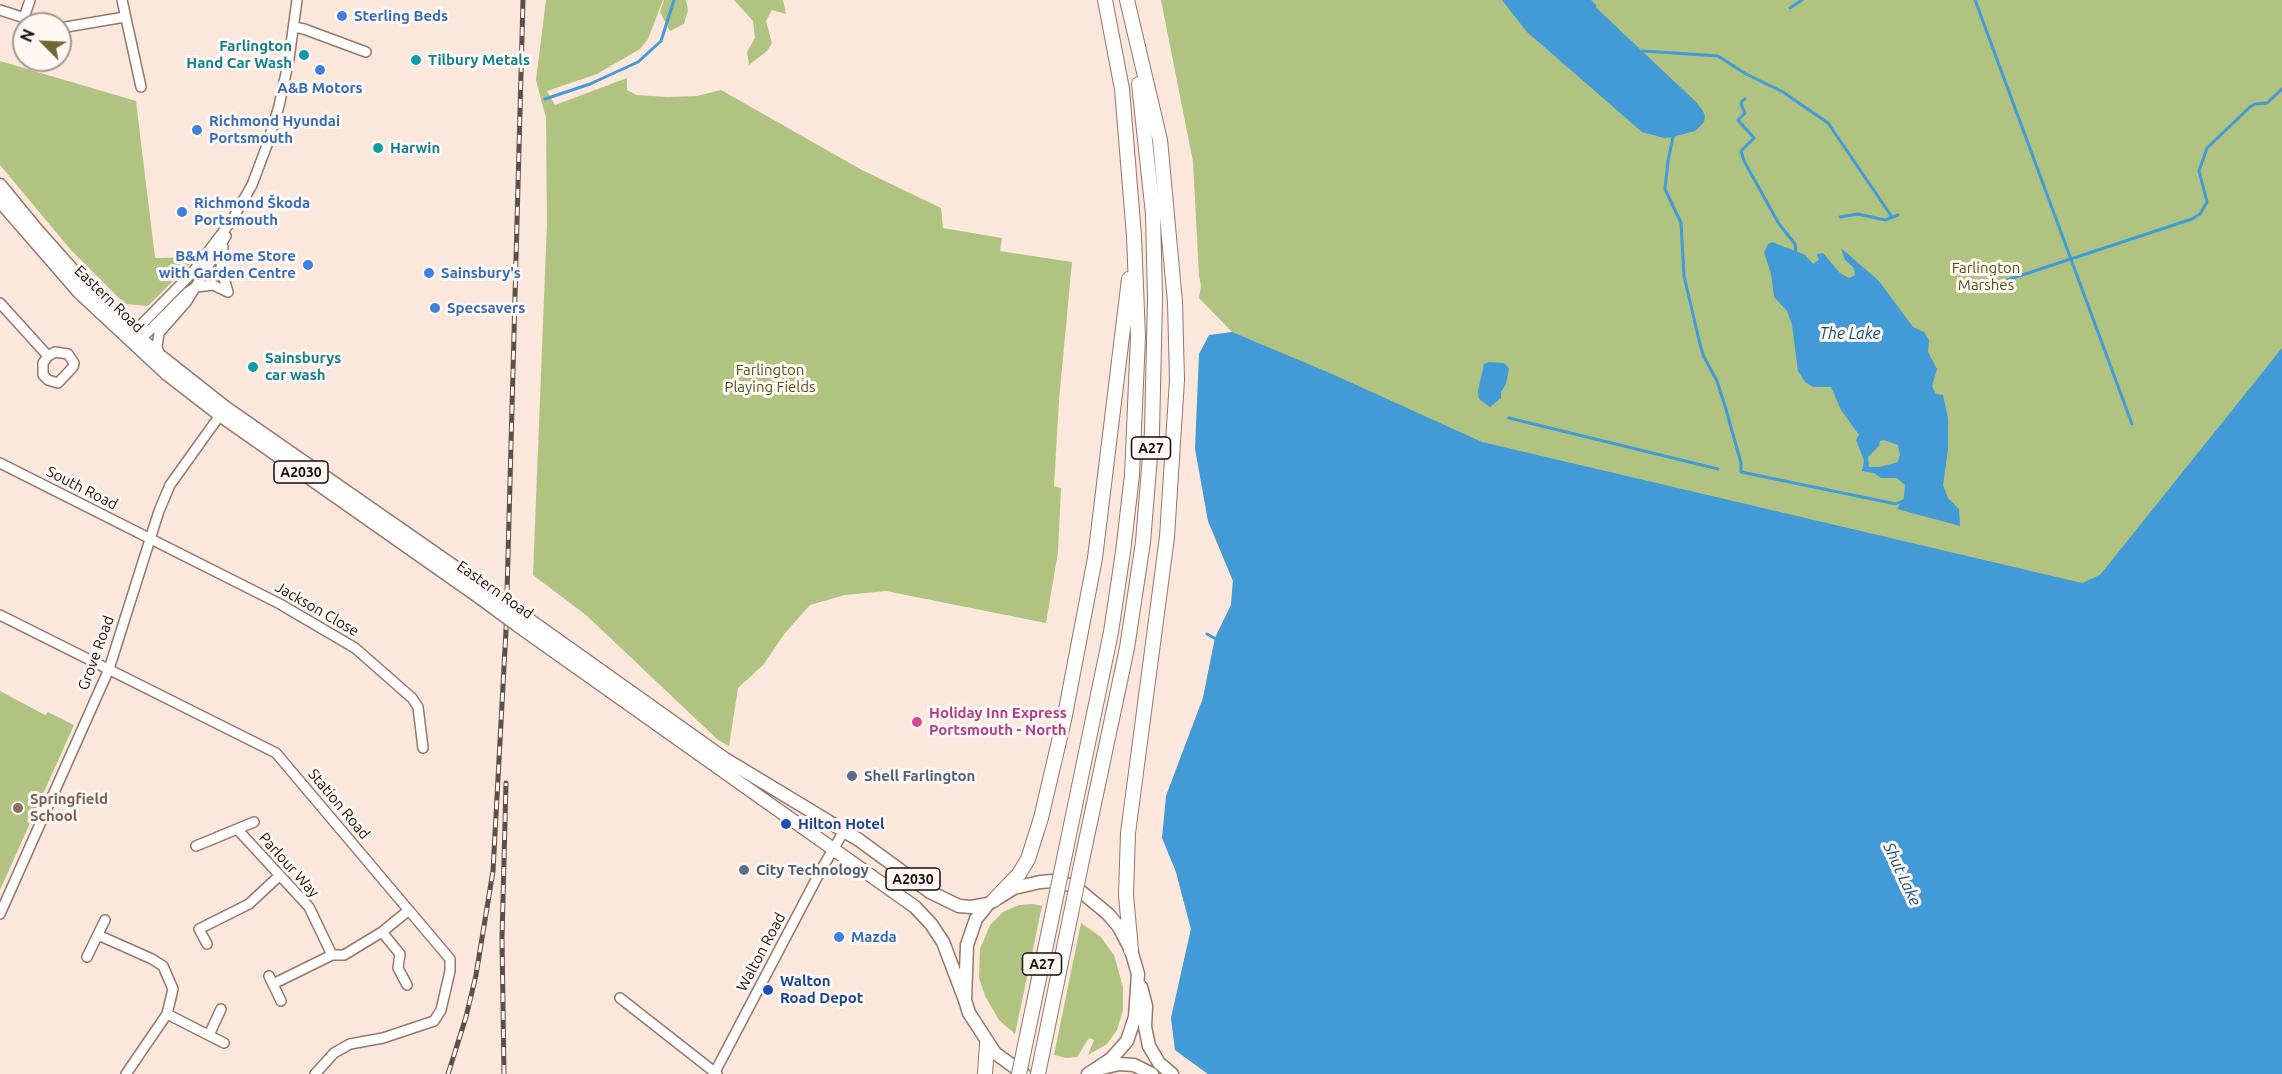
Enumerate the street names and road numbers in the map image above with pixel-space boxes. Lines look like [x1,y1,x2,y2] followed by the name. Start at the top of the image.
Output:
[71,262,147,336] street label: Eastern Road
[1132,437,1170,459] road number: A27
[274,461,328,483] road number: A2030
[43,462,121,514] street label: South Road
[453,557,537,623] street label: Eastern Road
[272,578,362,640] street label: Jackson Close
[74,613,118,693] street label: Grove Road
[304,765,374,843] street label: Station Road
[255,829,323,901] street label: Parlour Way
[886,868,940,890] road number: A2030
[733,910,789,994] street label: Walton Road
[1022,953,1062,975] road number: A27

